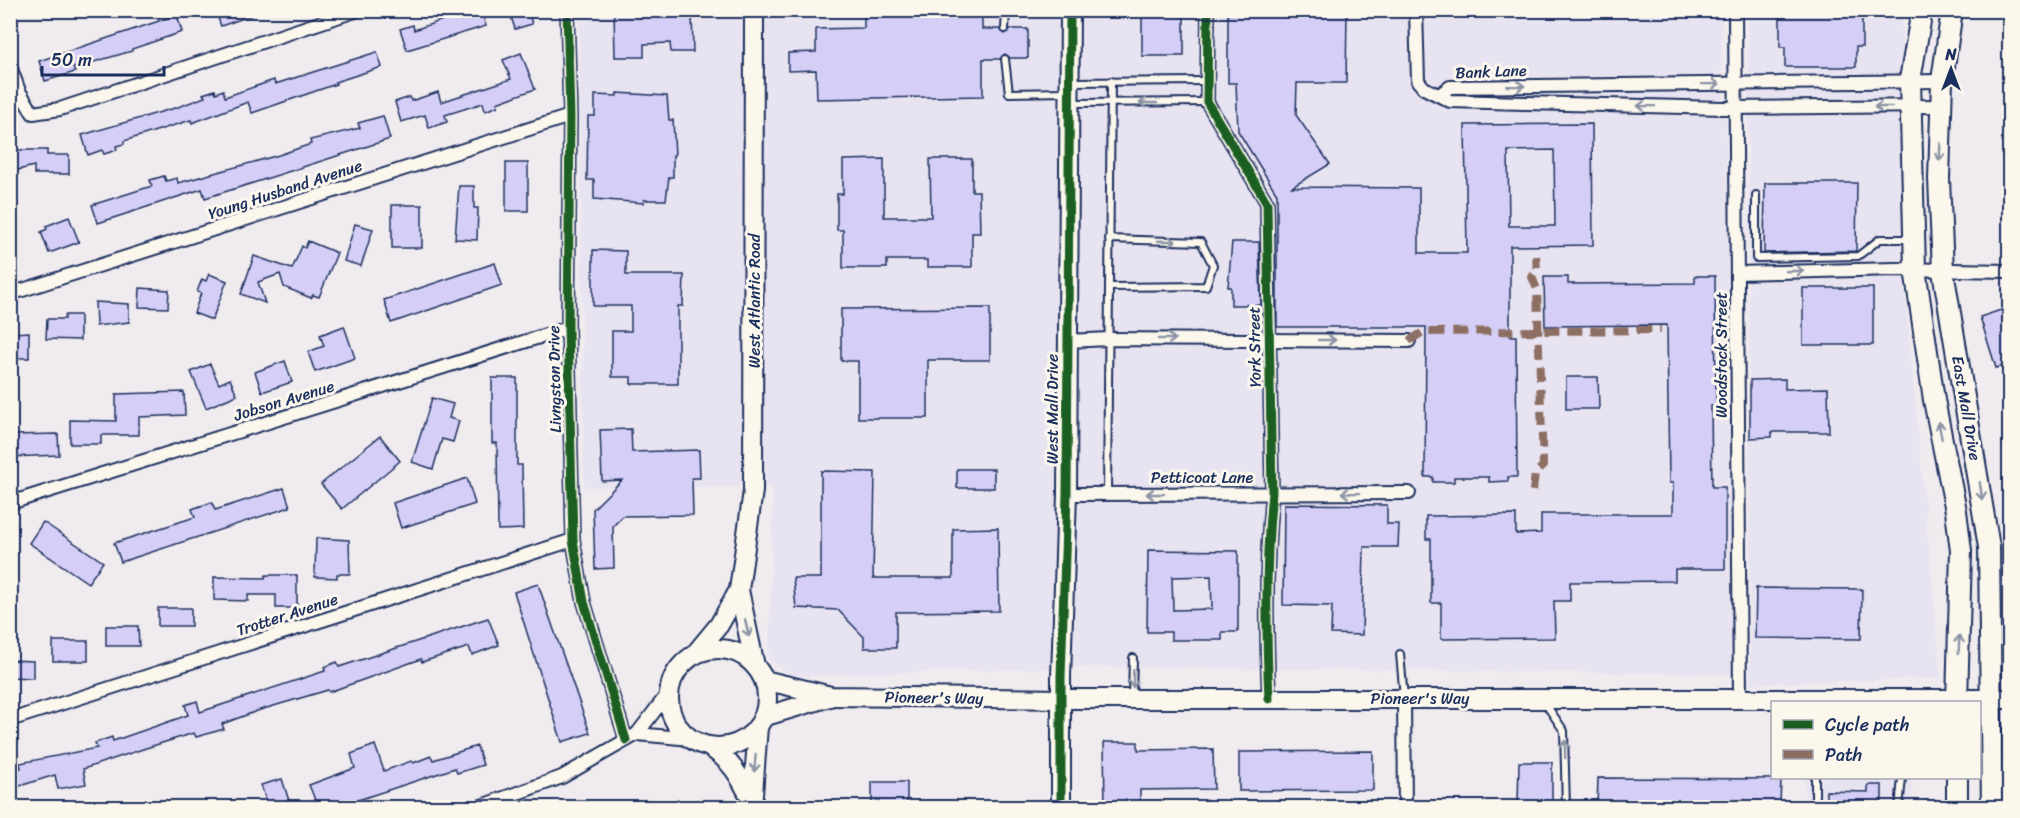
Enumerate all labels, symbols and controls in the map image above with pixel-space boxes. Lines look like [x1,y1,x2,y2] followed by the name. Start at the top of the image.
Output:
[42,39,164,77] scale bar
[1921,39,1981,99] north arrow
[1944,40,1957,69] text: N
[51,44,92,76] text: 50 m
[1455,56,1527,87] street label: Bank Lane
[1701,78,1721,89] one-way arrow
[1506,80,1526,92] one-way arrow
[1139,97,1159,109] one-way arrow
[1636,100,1656,112] one-way arrow
[1873,101,1893,113] one-way arrow
[1934,142,1946,162] one-way arrow
[204,151,366,228] street label: Young Husband Avenue
[740,232,769,368] street label: West Atlantic Road
[1157,235,1177,247] one-way arrow
[1785,266,1805,277] one-way arrow
[1707,292,1736,418] street label: Woodstock Street
[1239,306,1270,388] street label: York Street
[539,325,570,433] street label: Livngston Drive
[1157,333,1177,345] one-way arrow
[1316,334,1336,346] one-way arrow
[1943,353,1990,463] street label: East Mall Drive
[1038,354,1067,464] street label: West Mall Drive
[229,371,338,430] street label: Jobson Avenue
[1934,421,1945,440] one-way arrow
[1151,463,1254,492] street label: Petticoat Lane
[1976,480,1987,500] one-way arrow
[1341,487,1361,499] one-way arrow
[1146,488,1166,500] one-way arrow
[233,584,342,645] street label: Trotter Avenue
[742,618,753,637] one-way arrow
[1954,635,1965,655] one-way arrow
[1127,668,1138,688] one-way arrow
[884,682,984,713] street label: Pioneer's Way
[1371,684,1470,713] street label: Pioneer's Way
[1771,701,1981,779] legend
[1825,709,1909,741] text: Cycle path
[1825,739,1862,771] text: Path
[1560,740,1571,760] one-way arrow
[749,753,760,773] one-way arrow

